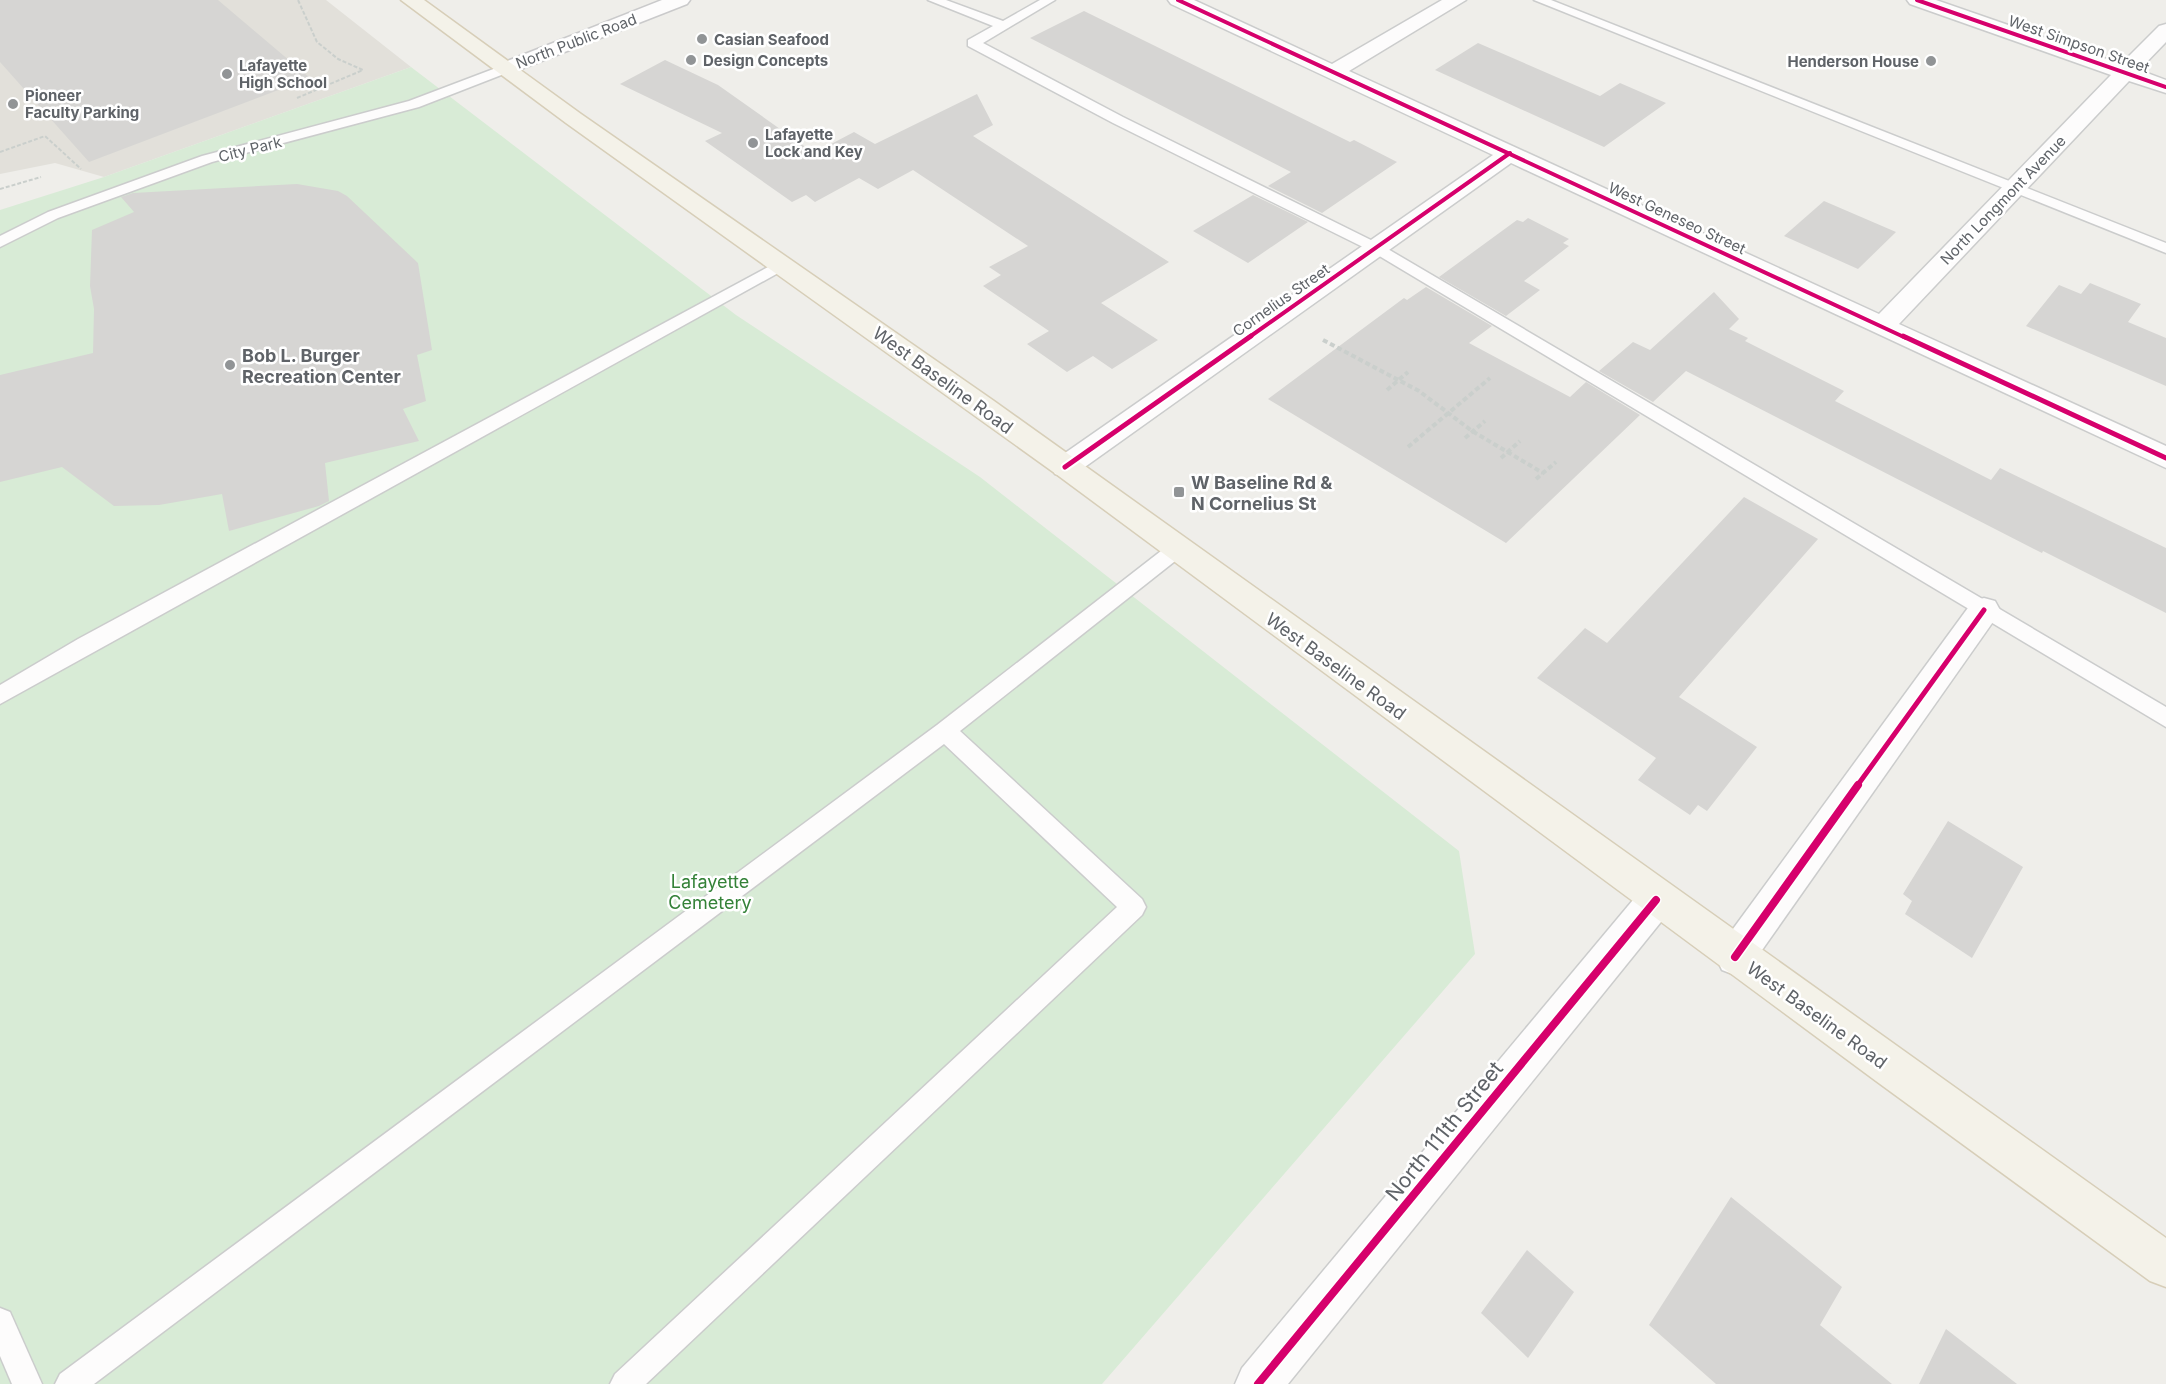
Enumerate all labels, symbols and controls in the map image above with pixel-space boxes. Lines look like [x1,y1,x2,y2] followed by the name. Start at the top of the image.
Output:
[513,9,639,73] street label: North Public Road
[2006,11,2152,77] street label: West Simpson Street
[714,30,829,49] place label: Casian Seafood
[695,32,709,46] marker: Casian Seafood
[703,51,828,70] place label: Design Concepts
[1787,52,1919,71] place label: Henderson House
[684,53,698,67] marker: Design Concepts
[1924,54,1938,68] marker: Henderson House
[239,56,327,92] place label: Lafayette High School
[220,67,234,81] marker: Lafayette High School
[25,86,139,122] place label: Pioneer Faculty Parking
[6,97,20,111] marker: Pioneer Faculty Parking
[765,125,863,161] place label: Lafayette Lock and Key
[1936,131,2070,269] street label: North Longmont Avenue
[216,132,284,166] street label: City Park
[746,136,760,150] marker: Lafayette Lock and Key
[1605,178,1749,258] street label: West Geneseo Street
[1229,259,1333,340] street label: Cornelius Street
[869,322,1017,438] street label: West Baseline Road
[242,345,401,387] place label: Bob L. Burger Recreation Center
[223,358,237,372] marker: Bob L. Burger Recreation Center
[1191,472,1332,514] place label: W Baseline Rd & N Cornelius St
[1172,485,1186,499] marker: W Baseline Rd & N Cornelius St
[1262,608,1410,724] street label: West Baseline Road
[668,871,752,913] park label: Lafayette Cemetery
[1743,957,1891,1073] street label: West Baseline Road
[1380,1056,1508,1206] street label: North 111th Street

